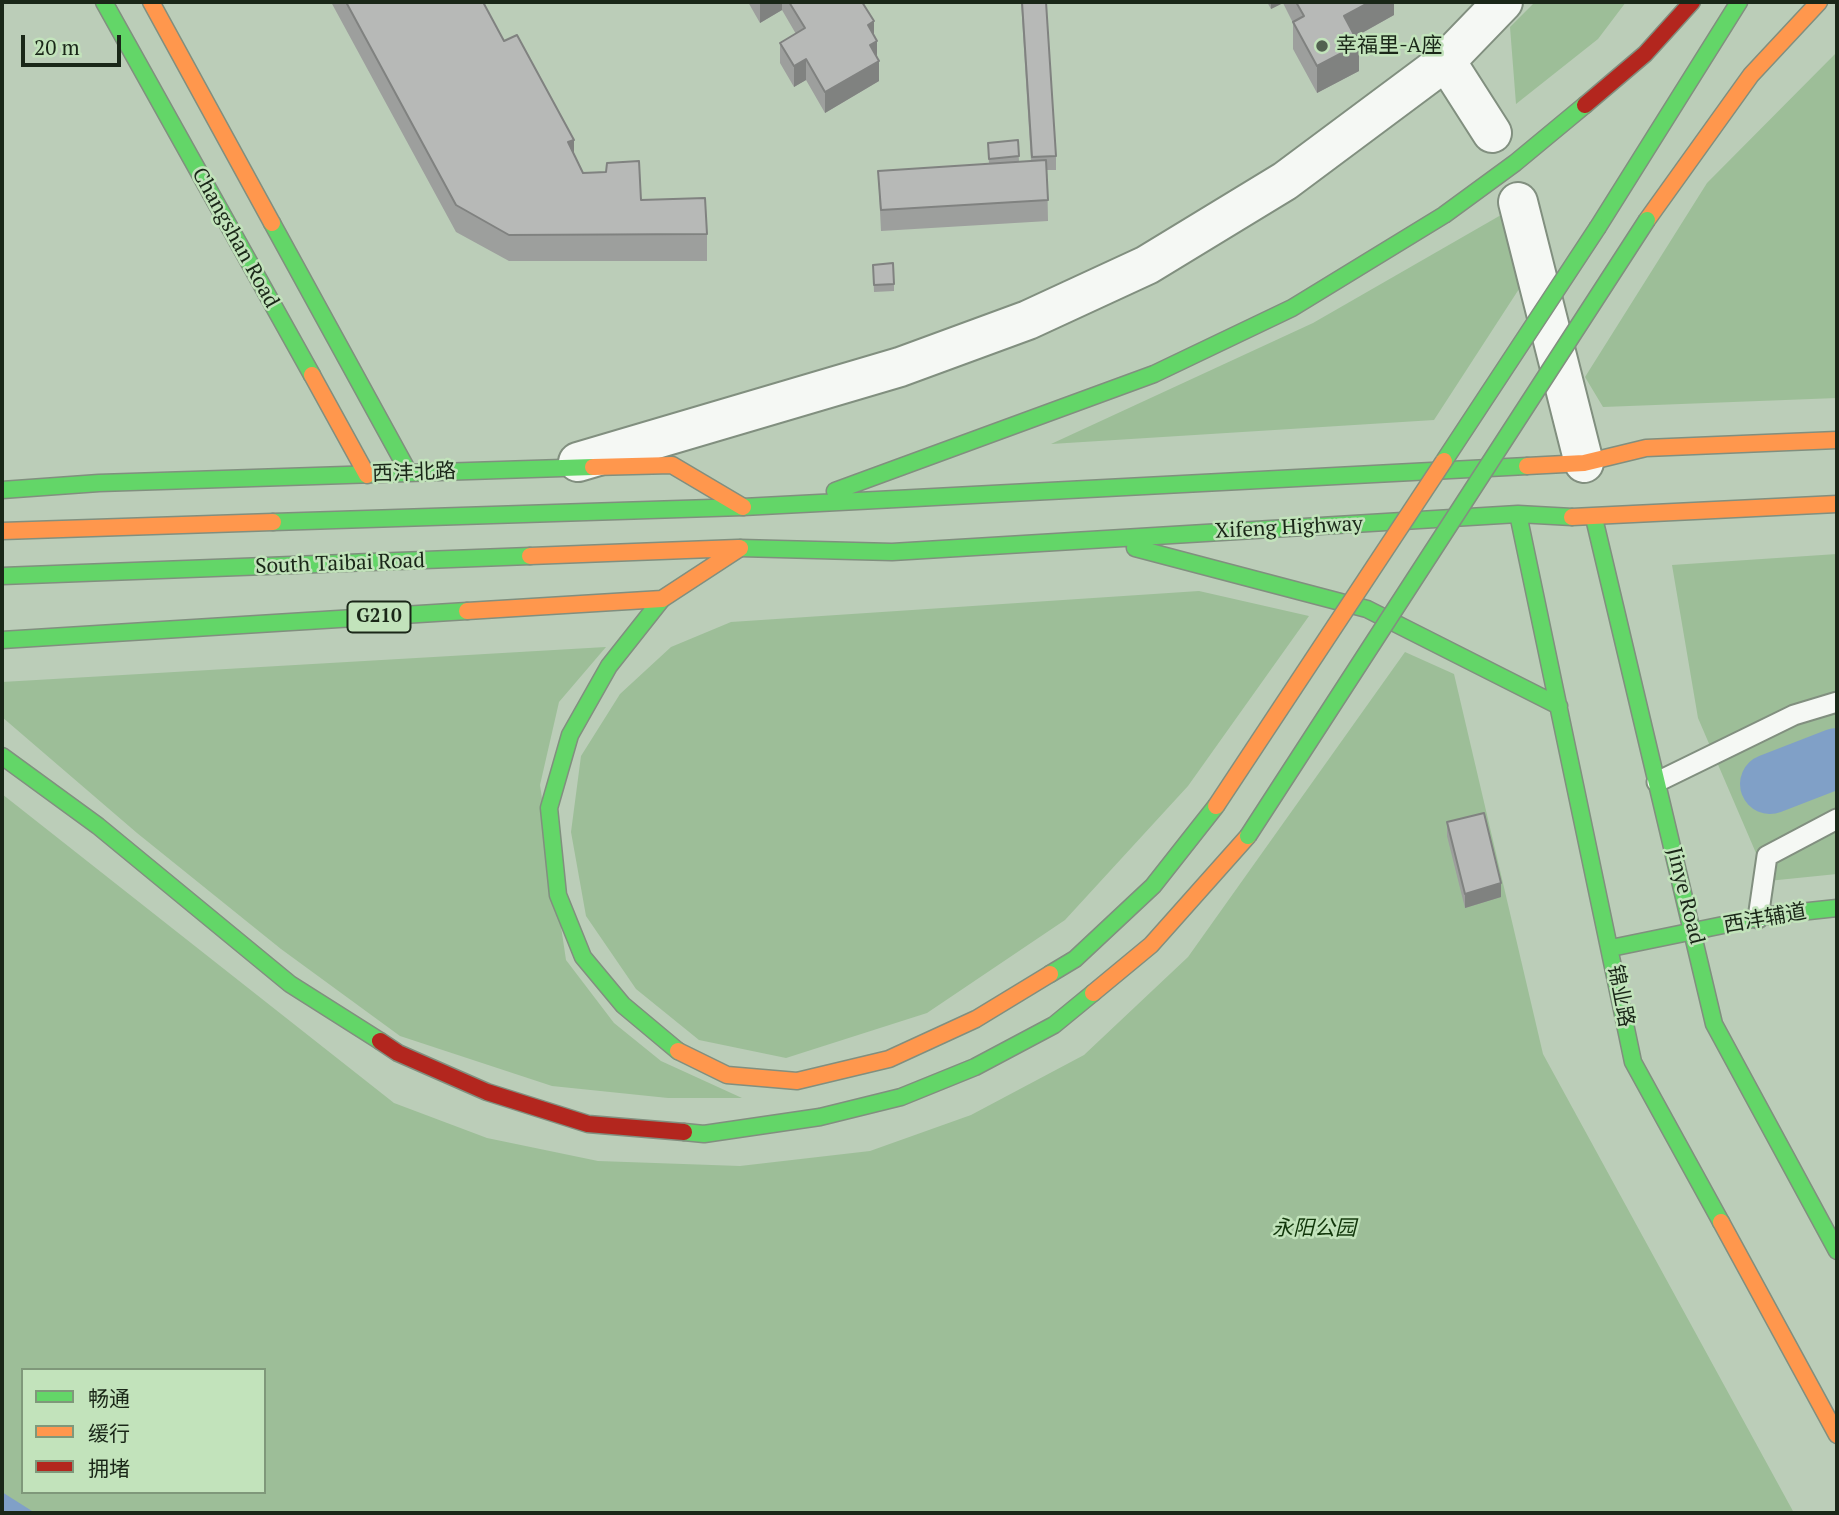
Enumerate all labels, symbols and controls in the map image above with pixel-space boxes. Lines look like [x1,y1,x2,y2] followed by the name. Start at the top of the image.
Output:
[24,21,124,65] scale bar
[34,33,80,61] text: 20 m
[1336,33,1442,59] place label: 幸福里-A座
[1314,38,1330,54] marker: 幸福里-A座
[186,163,284,313] street label: Changshan Road
[372,459,456,487] street label: 西沣北路
[1215,512,1363,544] street label: Xifeng Highway
[255,548,425,580] street label: South Taibai Road
[348,602,410,632] road number: G210
[1661,845,1709,947] street label: Jinye Road
[1721,899,1809,939] street label: 西沣辅道
[1602,963,1638,1029] street label: 锦业路
[1272,1216,1356,1242] park label: 永阳公园
[21,1368,266,1494] legend
[88,1384,130,1412] text: 畅通
[88,1419,130,1447] text: 缓行
[88,1454,130,1482] text: 拥堵

